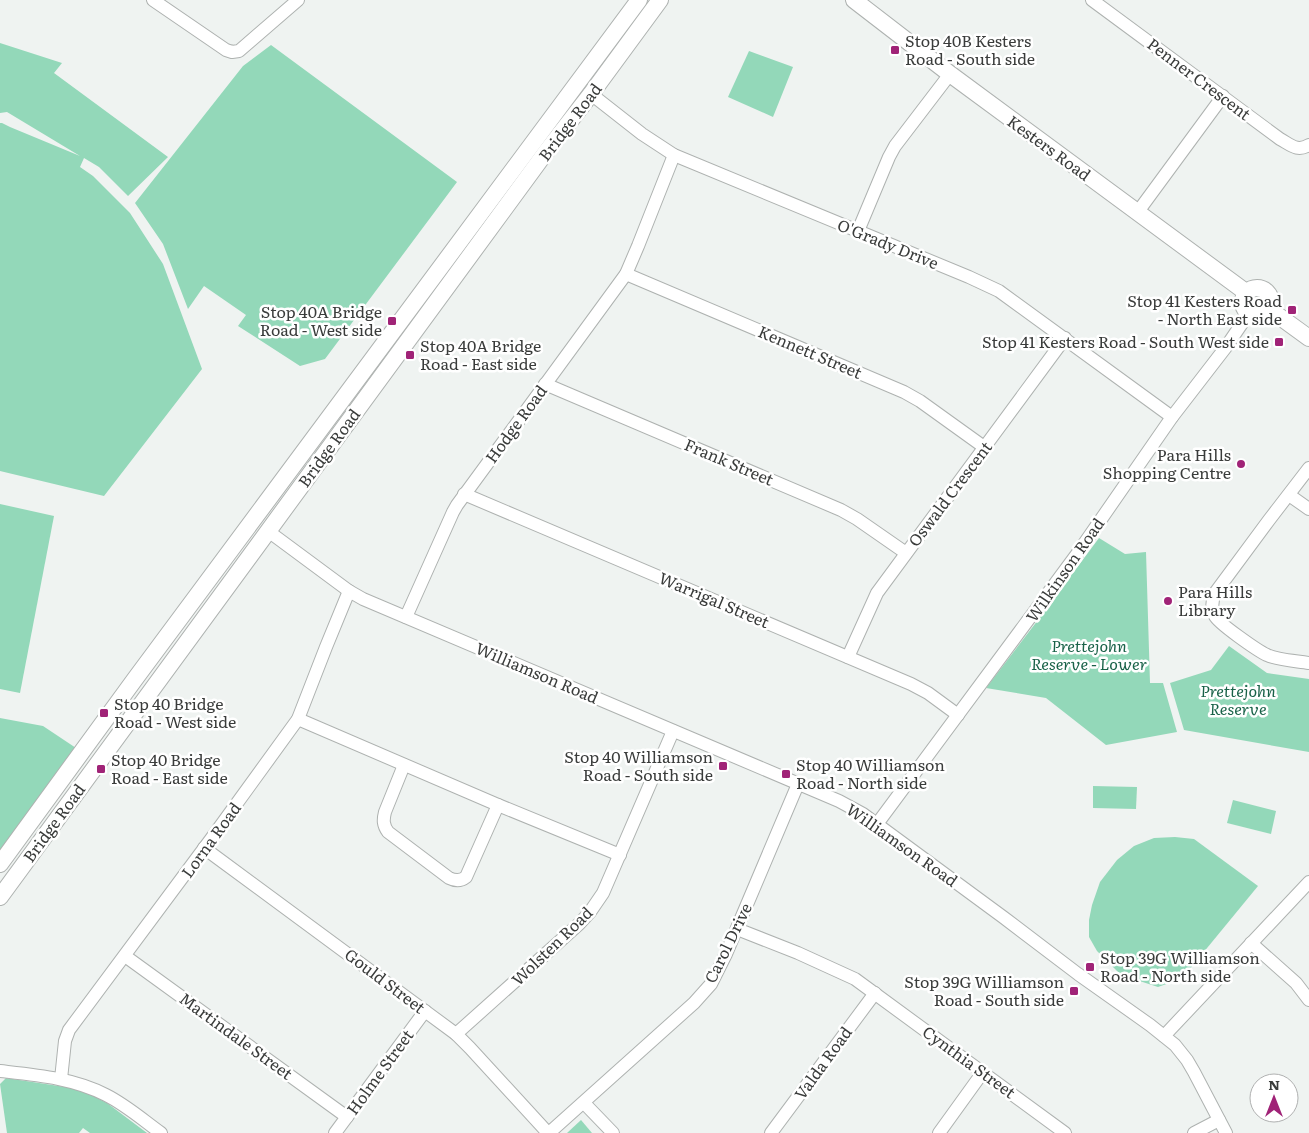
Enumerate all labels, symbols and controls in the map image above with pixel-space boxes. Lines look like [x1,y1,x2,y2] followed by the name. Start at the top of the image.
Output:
[905,28,1035,70] place label: Stop 40B Kesters Road - South side
[1143,31,1257,125] street label: Penner Crescent
[889,44,901,56] marker: Stop 40B Kesters Road - South side
[532,77,607,165] street label: Bridge Road
[1003,109,1097,186] street label: Kesters Road
[834,212,943,274] street label: O'Grady Drive
[1127,288,1282,330] place label: Stop 41 Kesters Road - North East side
[260,299,382,341] place label: Stop 40A Bridge Road - West side
[1286,304,1298,316] marker: Stop 41 Kesters Road - North East side
[386,315,398,327] marker: Stop 40A Bridge Road - West side
[755,318,867,384] street label: Kennett Street
[982,329,1269,353] place label: Stop 41 Kesters Road - South West side
[420,333,541,375] place label: Stop 40A Bridge Road - East side
[1273,336,1285,348] marker: Stop 41 Kesters Road - South West side
[404,349,416,361] marker: Stop 40A Bridge Road - East side
[479,379,552,467] street label: Hodge Road
[291,403,365,492] street label: Bridge Road
[681,431,778,491] street label: Frank Street
[902,435,997,551] street label: Oswald Crescent
[1103,442,1231,484] place label: Para Hills Shopping Centre
[1235,458,1247,470] marker: Para Hills Shopping Centre
[1019,512,1109,626] street label: Wilkinson Road
[655,565,774,633] street label: Warrigal Street
[1178,579,1252,621] place label: Para Hills Library
[1162,595,1174,607] marker: Para Hills Library
[1031,633,1147,675] park label: Prettejohn Reserve - Lower
[472,635,603,709] street label: Williamson Road
[1200,678,1276,720] park label: Prettejohn Reserve
[114,691,236,733] place label: Stop 40 Bridge Road - West side
[98,707,110,719] marker: Stop 40 Bridge Road - West side
[564,744,713,786] place label: Stop 40 Williamson Road - South side
[111,747,228,789] place label: Stop 40 Bridge Road - East side
[796,752,945,794] place label: Stop 40 Williamson Road - North side
[717,760,729,772] marker: Stop 40 Williamson Road - South side
[95,763,107,775] marker: Stop 40 Bridge Road - East side
[780,768,792,780] marker: Stop 40 Williamson Road - North side
[16,778,90,867] street label: Bridge Road
[175,797,246,882] street label: Lorna Road
[842,797,963,892] street label: Williamson Road
[697,898,757,987] street label: Carol Drive
[505,900,597,990] street label: Wolsten Road
[340,942,431,1019] street label: Gould Street
[1100,945,1260,987] place label: Stop 39G Williamson Road - North side
[1084,961,1096,973] marker: Stop 39G Williamson Road - North side
[904,969,1064,1011] place label: Stop 39G Williamson Road - South side
[1068,985,1080,997] marker: Stop 39G Williamson Road - South side
[175,986,299,1085] street label: Martindale Street
[918,1019,1022,1104] street label: Cynthia Street
[788,1021,857,1104] street label: Valda Road
[340,1023,419,1119] street label: Holme Street
[1249,1073,1299,1123] north arrow
[1268,1074,1280,1094] text: N

